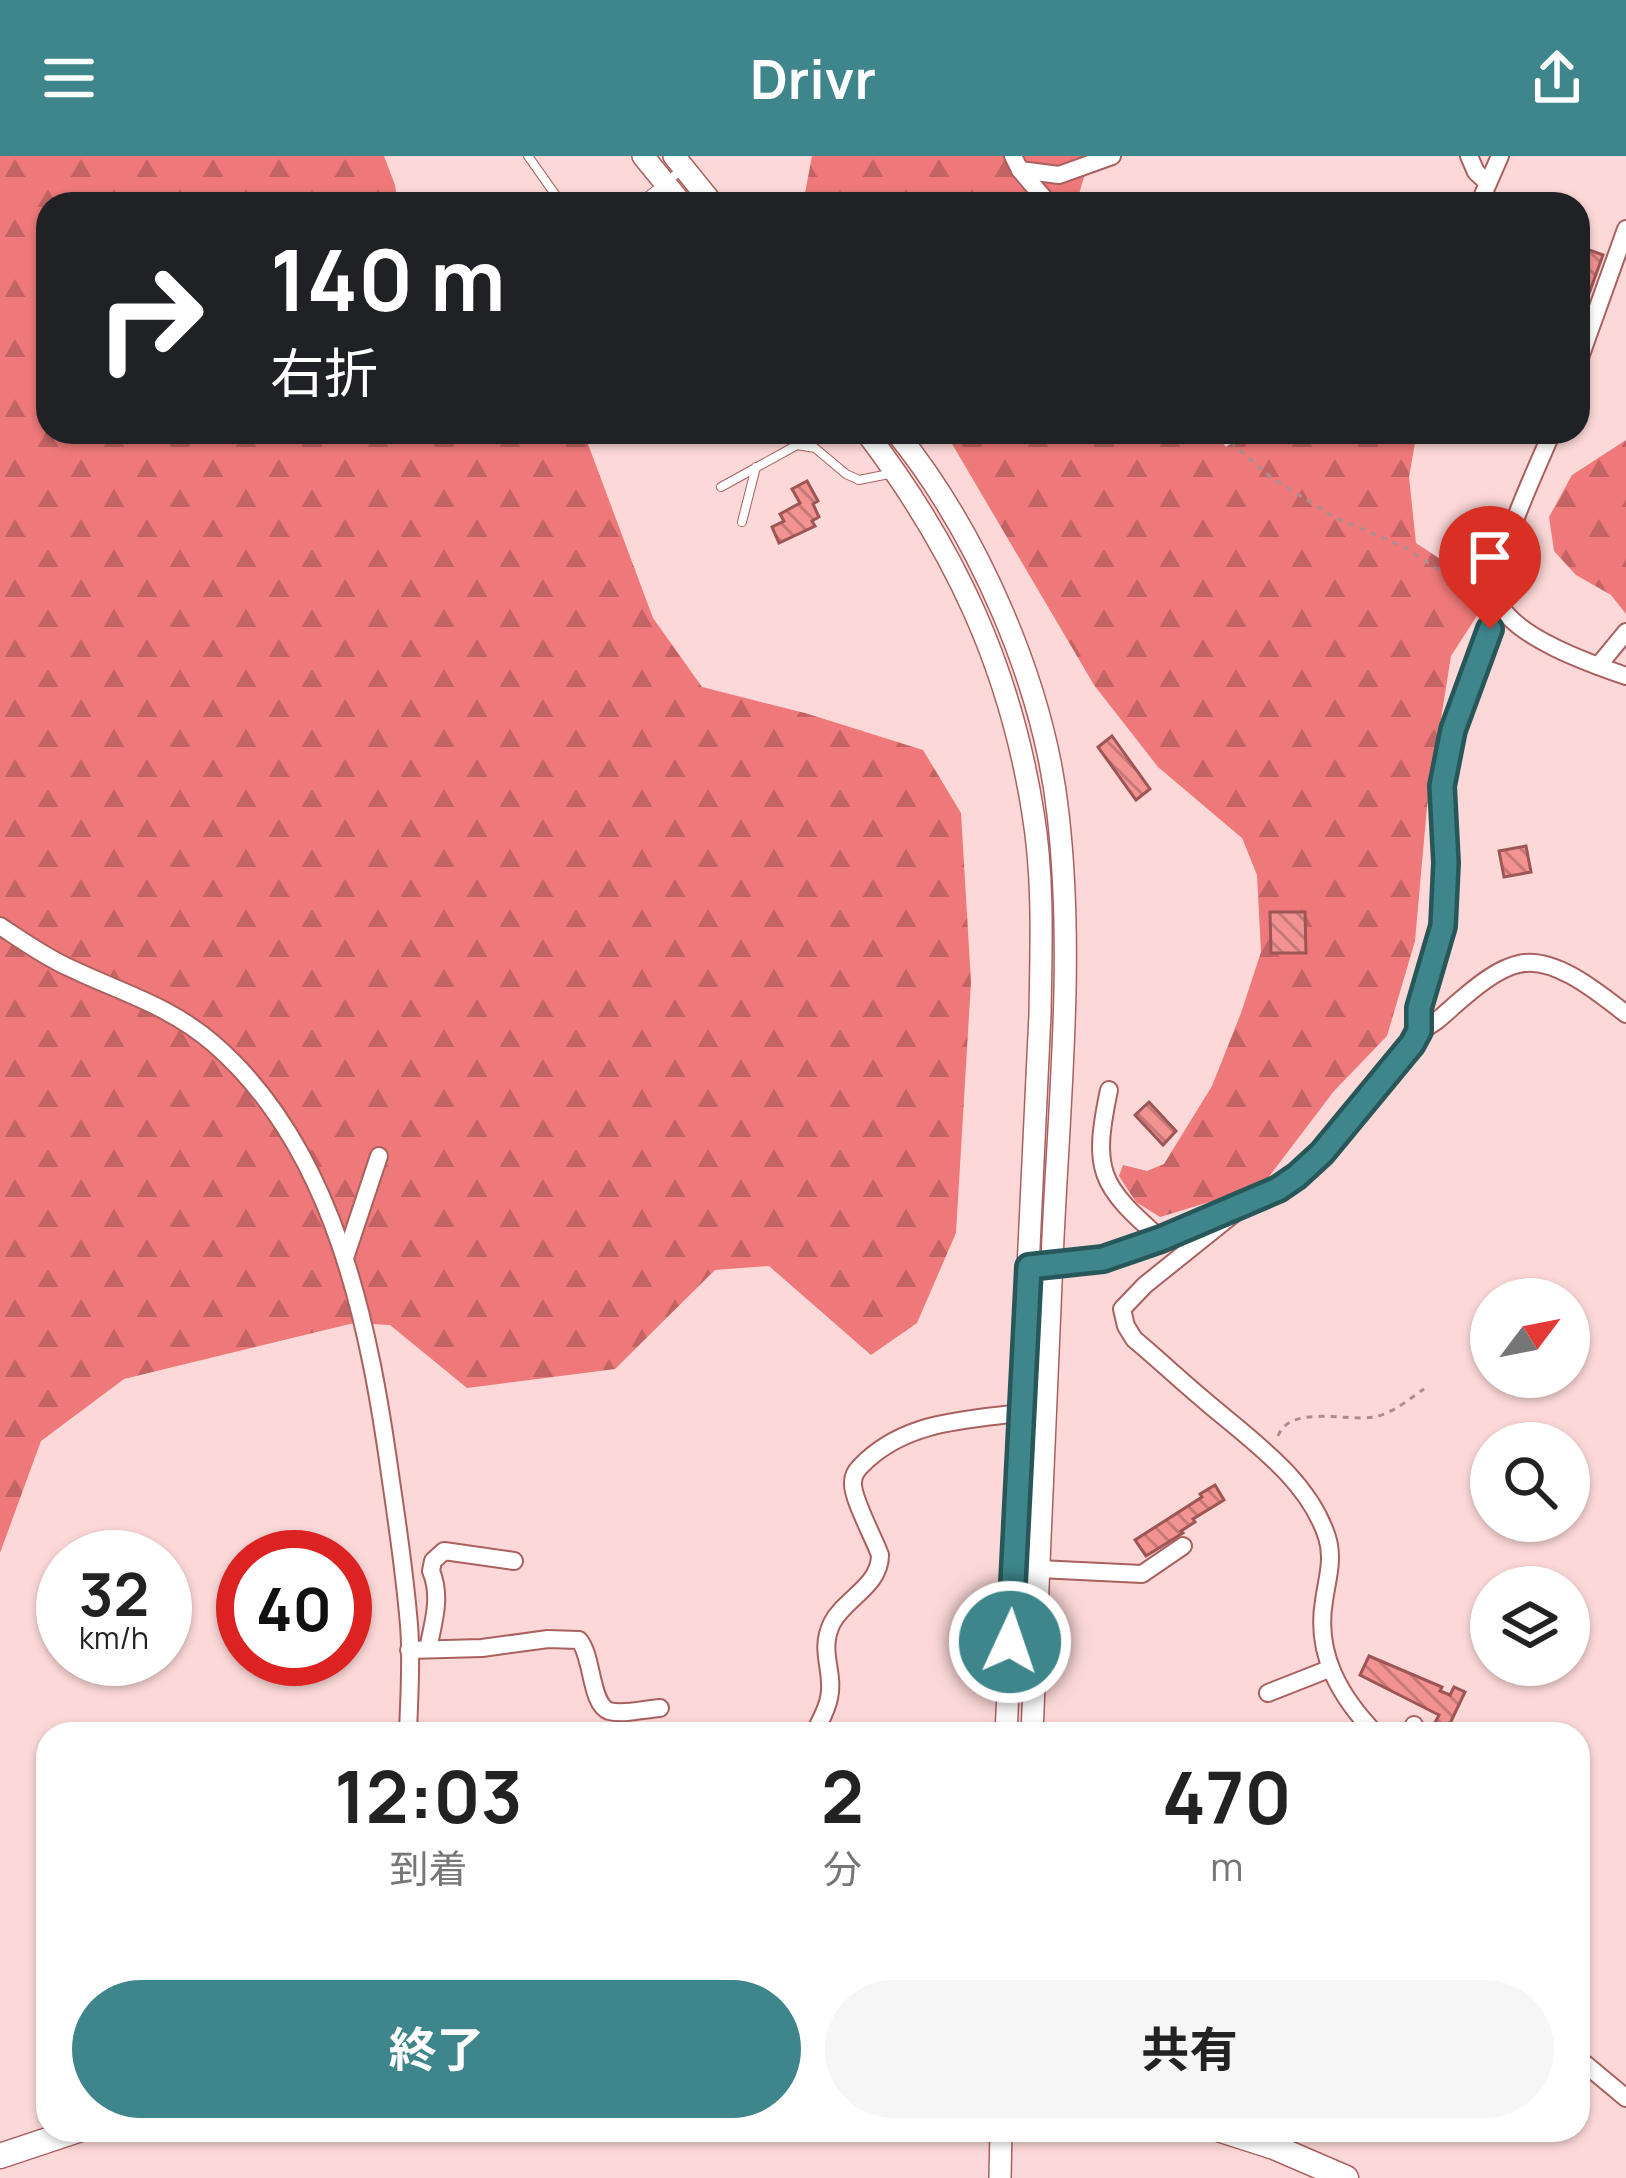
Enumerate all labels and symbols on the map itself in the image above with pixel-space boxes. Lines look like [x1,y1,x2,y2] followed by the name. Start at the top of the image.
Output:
[1439,506,1541,629] pin
[1470,1278,1590,1398] north arrow
[216,1530,372,1686] speed limit sign: 40
[947,1579,1073,1705] position arrow

